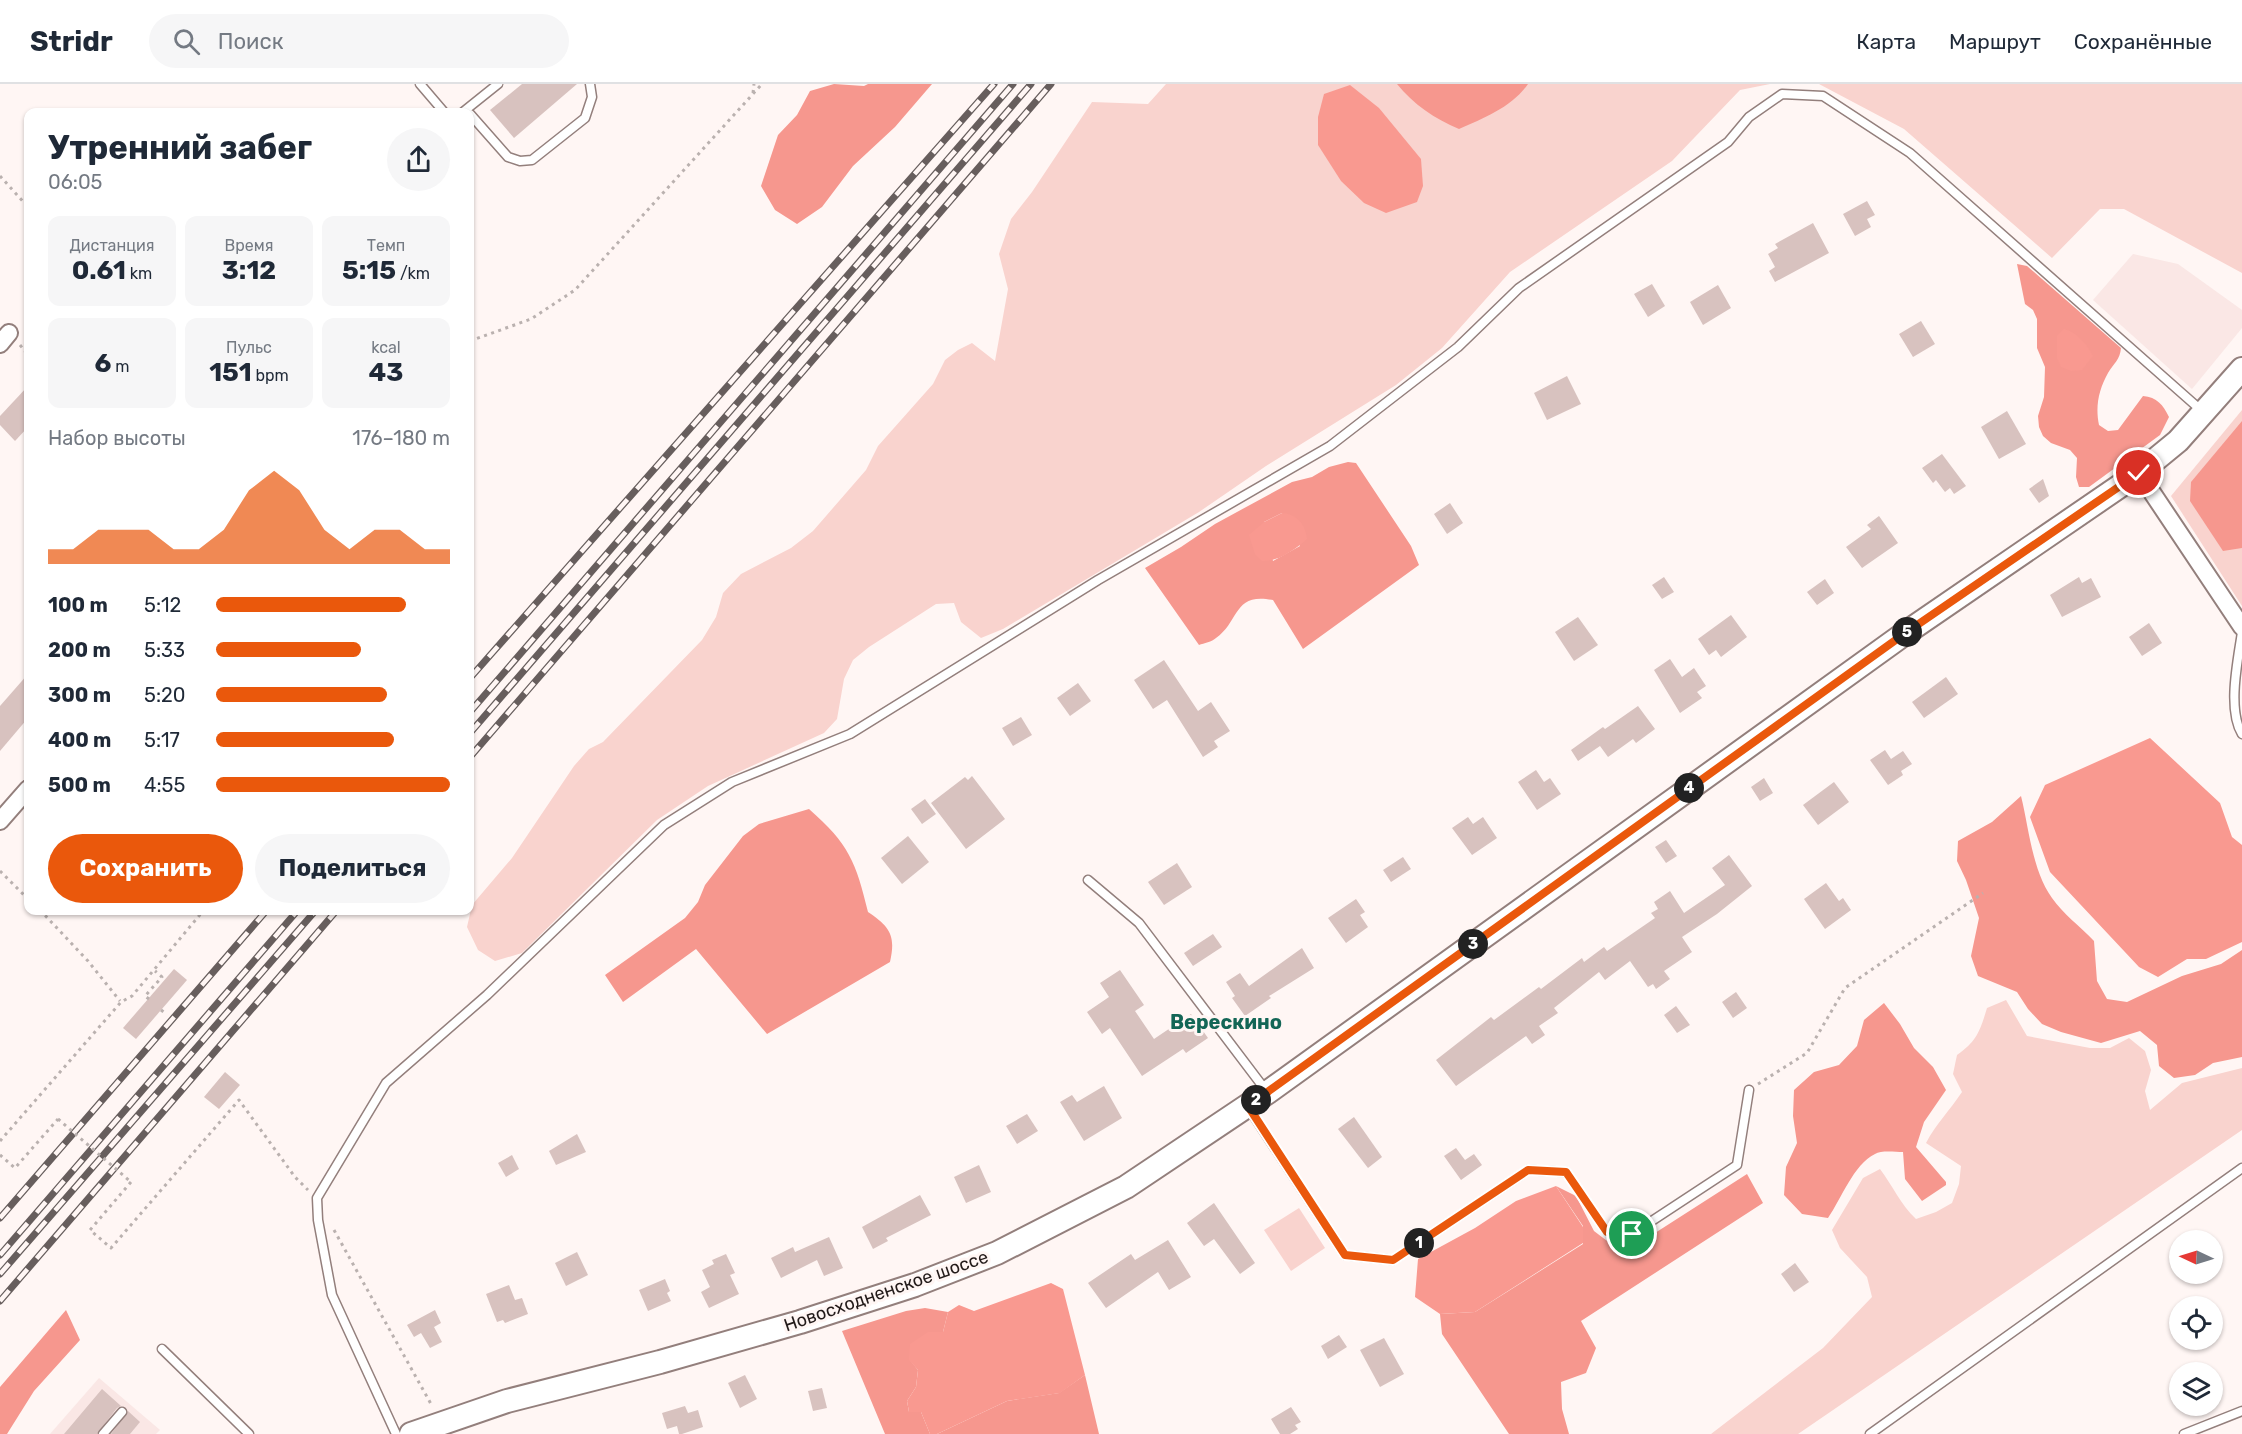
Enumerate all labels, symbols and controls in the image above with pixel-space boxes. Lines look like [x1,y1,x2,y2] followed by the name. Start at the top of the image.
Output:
[149,14,569,68] search box
[30,25,113,58] text: Stridr
[170,25,203,58] icon: search
[218,28,283,55] text: Поиск
[1856,29,1916,54] text: Карта
[1949,29,2041,54] text: Маршрут
[2074,29,2212,54] text: Сохранённые
[48,128,312,167] text: Утренний забег
[387,128,450,191] button: share
[48,170,102,194] text: 06:05
[69,236,155,255] text: Дистанция
[225,236,273,255] text: Время
[367,236,405,255] text: Темп
[72,255,126,286] text: 0.61
[222,255,276,286] text: 3:12
[342,255,396,286] text: 5:15
[126,264,152,283] text: km
[396,264,430,283] text: /km
[226,338,272,357] text: Пульс
[371,338,401,357] text: kcal
[94,348,111,379] text: 6
[111,357,130,376] text: m
[209,357,252,388] text: 151
[369,357,403,388] text: 43
[252,366,289,385] text: bpm
[48,426,186,450] text: Набор высоты
[352,426,450,450] text: 176–180 m
[2113,447,2164,498] pin
[2122,456,2155,489] icon: check
[48,593,108,617] text: 100 m
[144,593,181,617] text: 5:12
[1892,617,1922,647] pin: 5
[1902,622,1912,641] text: 5
[48,638,111,662] text: 200 m
[144,638,185,662] text: 5:33
[48,683,111,707] text: 300 m
[144,683,185,707] text: 5:20
[48,728,111,752] text: 400 m
[144,728,180,752] text: 5:17
[48,773,111,797] text: 500 m
[144,773,185,797] text: 4:55
[1674,773,1704,803] pin: 4
[1684,778,1694,797] text: 4
[48,834,243,903] button: Сохранить
[255,834,450,903] button: Поделиться
[1458,929,1488,959] pin: 3
[1468,934,1478,953] text: 3
[1170,1010,1282,1034] district label: Верескино
[1241,1085,1271,1115] pin: 2
[1251,1090,1261,1109] text: 2
[1606,1208,1657,1259] pin
[1615,1217,1648,1250] icon: arrive
[1404,1228,1434,1258] pin: 1
[2169,1230,2223,1284] north arrow
[2169,1230,2223,1416] map controls
[1415,1233,1423,1252] text: 1
[781,1246,991,1336] street label: Новосходненское шоссе
[2169,1296,2223,1350] button: locate
[2169,1362,2223,1416] button: layers

